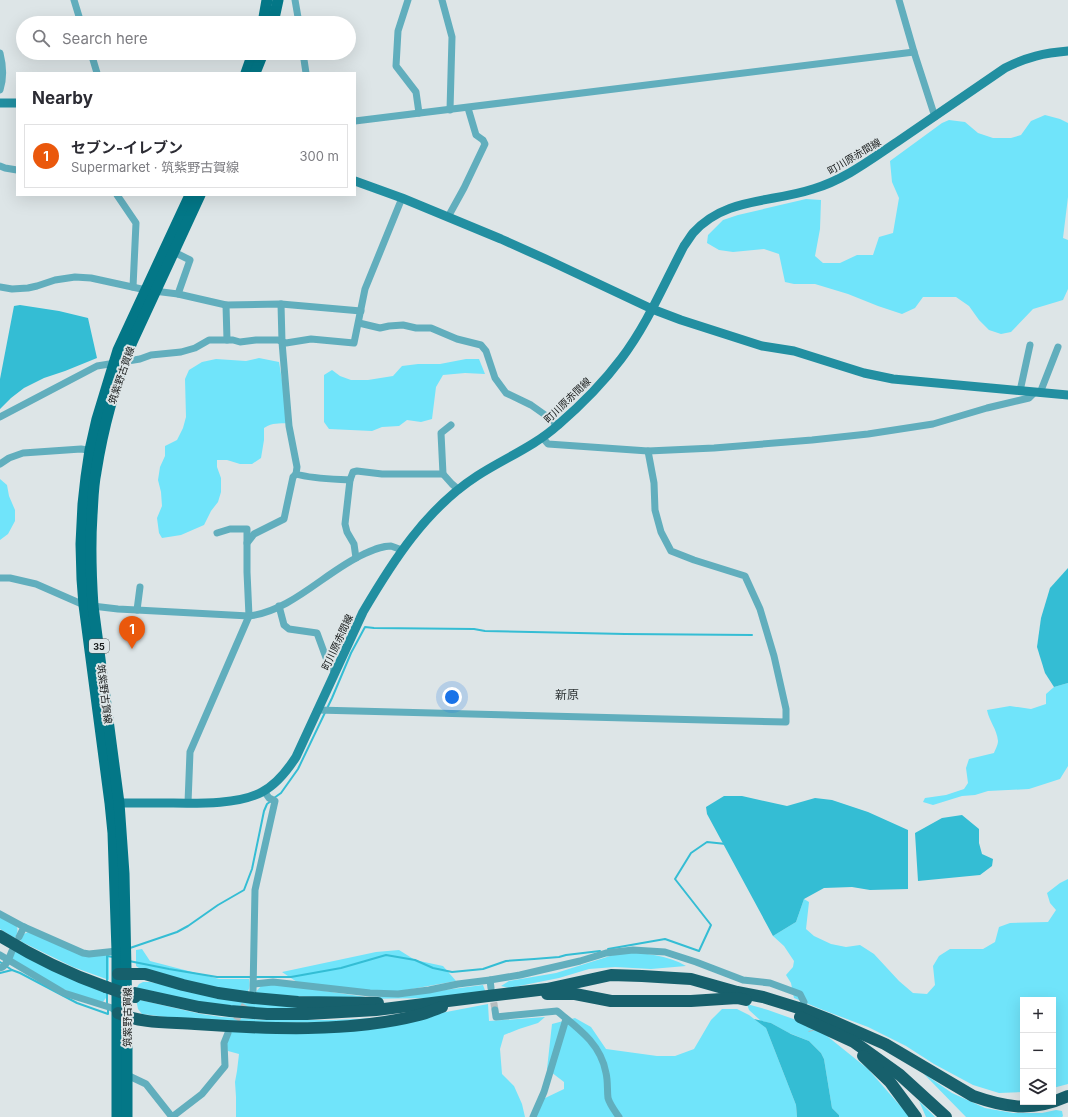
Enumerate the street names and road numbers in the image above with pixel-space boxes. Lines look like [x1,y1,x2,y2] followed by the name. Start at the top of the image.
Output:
[825,135,883,177] street label: 町川原赤間線
[106,345,136,405] street label: 筑紫野古賀線
[541,375,593,425] street label: 町川原赤間線
[319,612,355,672] street label: 町川原赤間線
[89,639,109,653] road number: 35
[95,663,115,725] street label: 筑紫野古賀線
[121,987,133,1047] street label: 筑紫野古賀線

